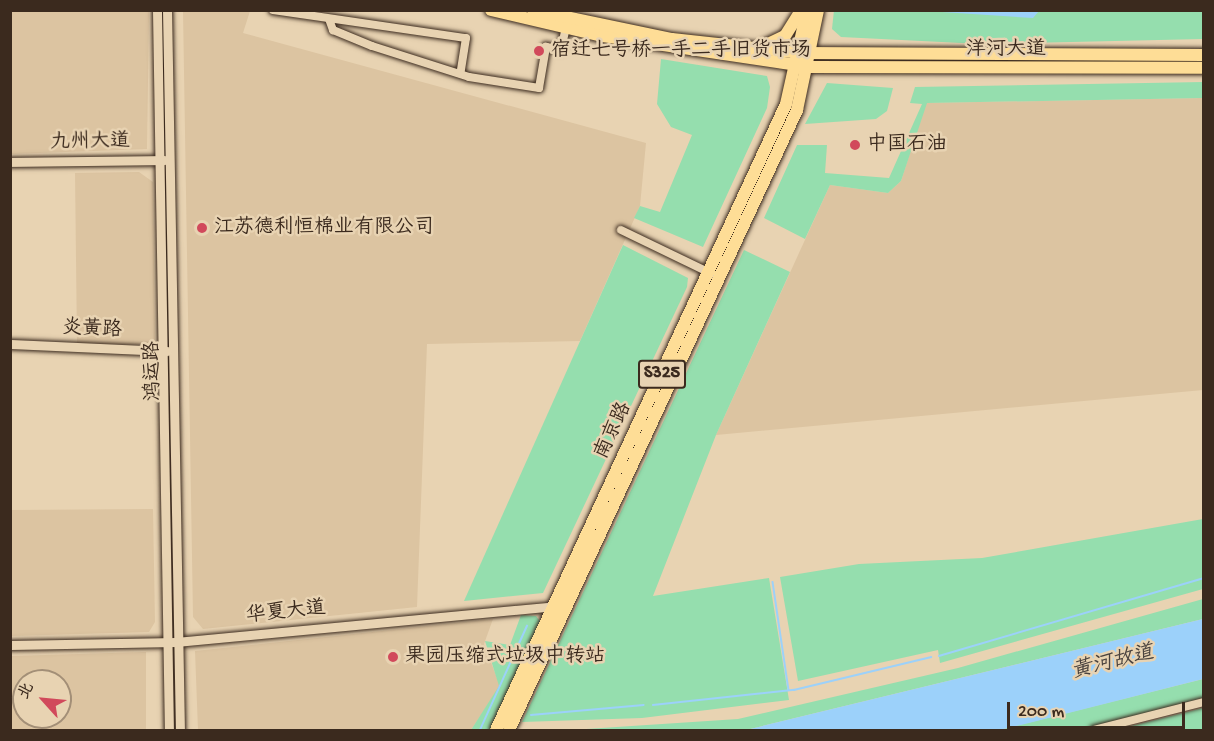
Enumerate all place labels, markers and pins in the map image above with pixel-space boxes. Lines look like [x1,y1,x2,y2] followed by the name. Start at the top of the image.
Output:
[551,39,811,63] place label: 宿迁七号桥一手二手旧货市场
[532,44,546,58] marker: 宿迁七号桥一手二手旧货市场
[867,133,947,157] place label: 中国石油
[848,138,862,152] marker: 中国石油
[214,216,434,240] place label: 江苏德利恒棉业有限公司
[195,221,209,235] marker: 江苏德利恒棉业有限公司
[405,645,605,669] place label: 果园压缩式垃圾中转站
[386,650,400,664] marker: 果园压缩式垃圾中转站

